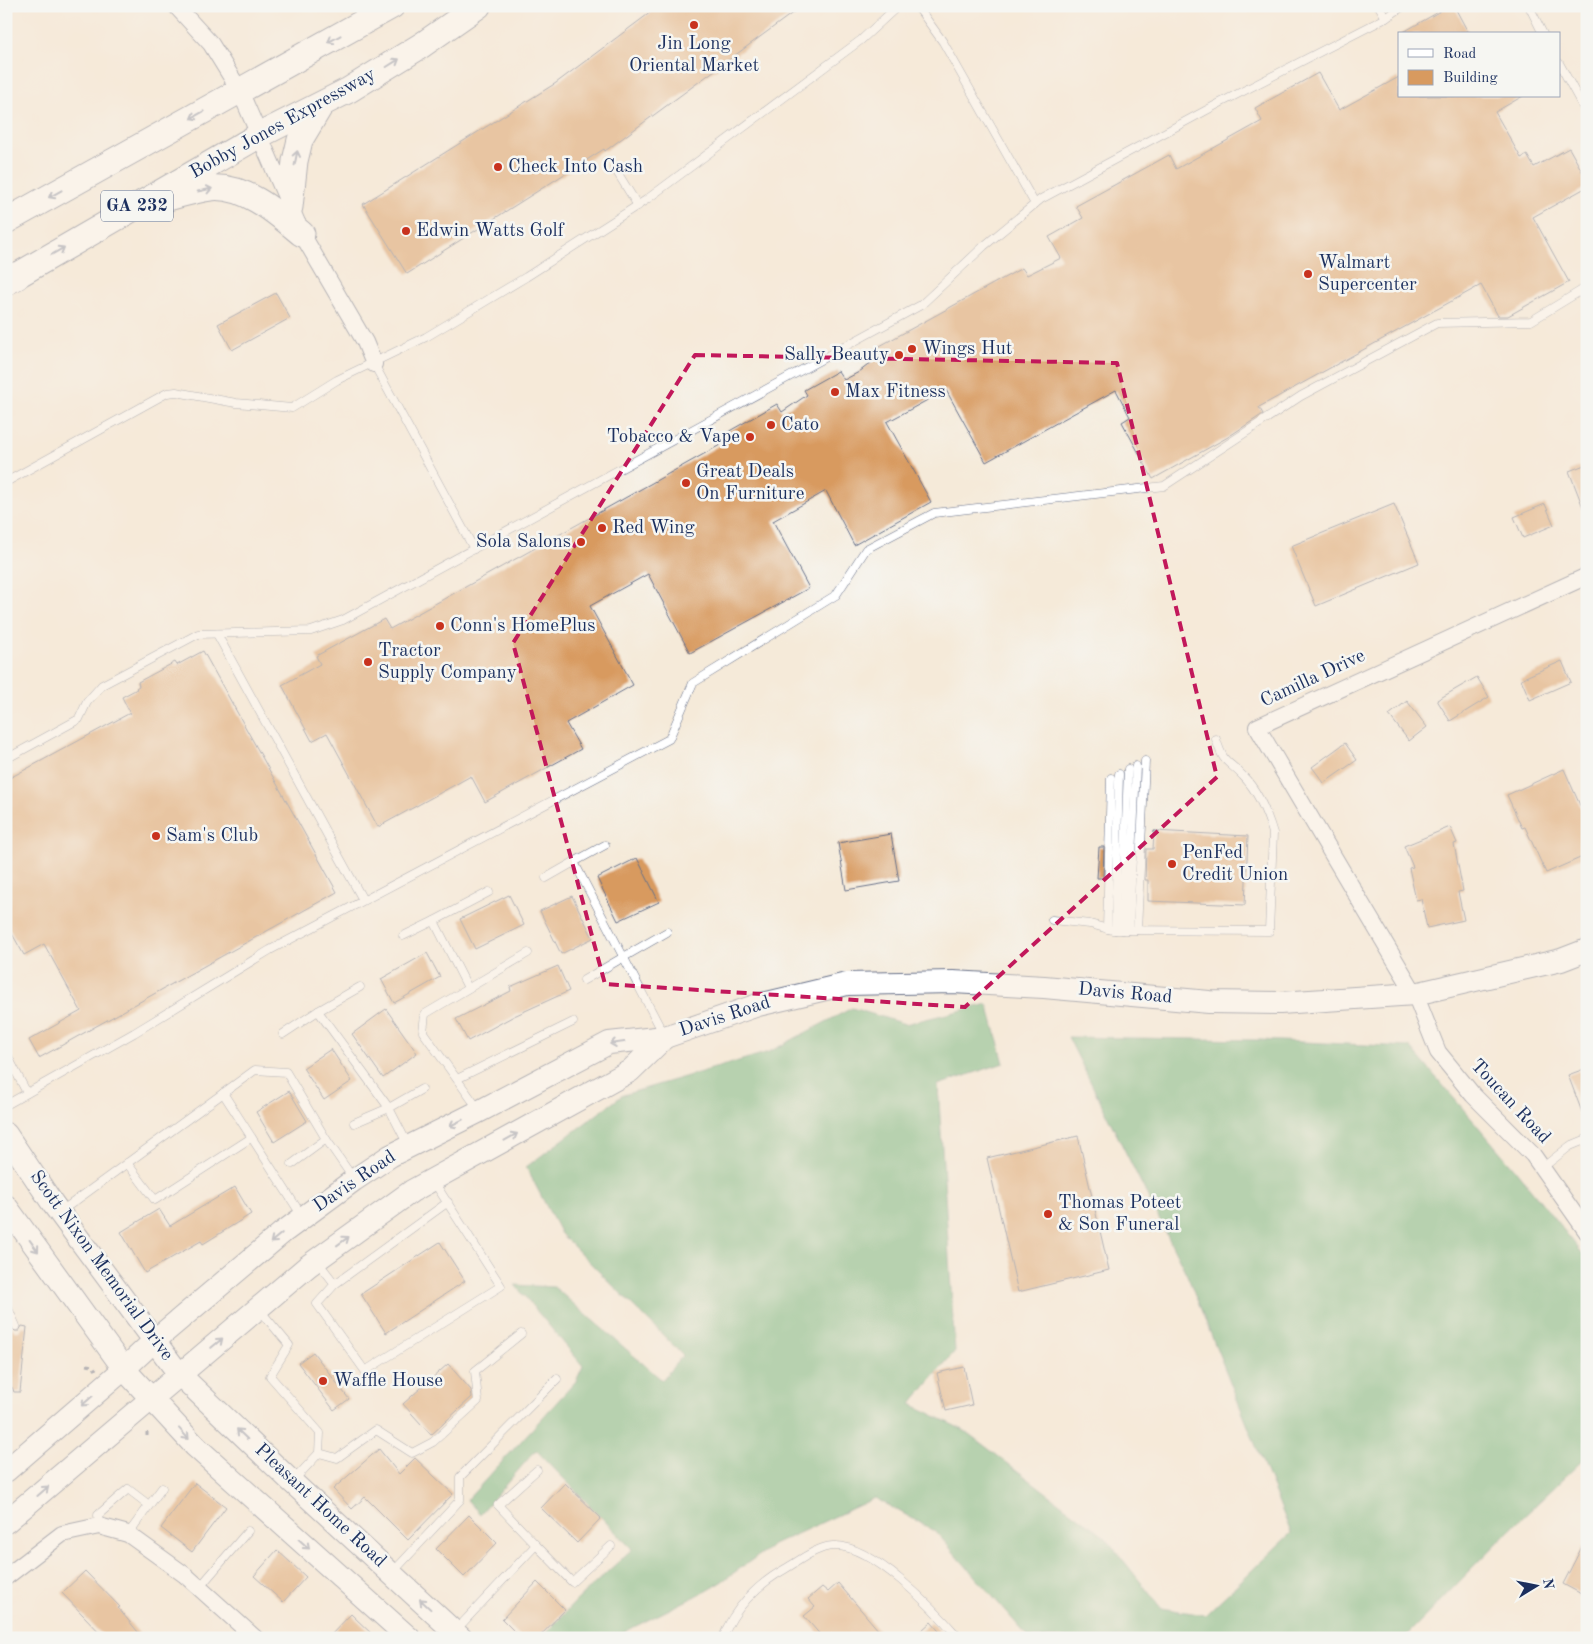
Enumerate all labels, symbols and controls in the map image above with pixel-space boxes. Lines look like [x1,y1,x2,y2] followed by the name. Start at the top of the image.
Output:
[688,19,700,31] marker: Jin Long Oriental Market
[1398,32,1560,98] legend
[327,34,342,44] one-way arrow
[629,35,759,76] place label: Jin Long Oriental Market
[1443,47,1477,62] text: Road
[386,58,400,68] one-way arrow
[187,65,379,183] street label: Bobby Jones Expressway
[1443,71,1498,86] text: Building
[190,110,205,120] one-way arrow
[292,151,301,167] one-way arrow
[508,158,643,177] place label: Check Into Cash
[492,161,504,173] marker: Check Into Cash
[196,184,212,194] one-way arrow
[48,189,63,199] one-way arrow
[101,190,173,222] road number: GA 232
[416,222,565,241] place label: Edwin Watts Golf
[400,225,412,237] marker: Edwin Watts Golf
[50,246,65,256] one-way arrow
[1318,254,1417,295] place label: Walmart Supercenter
[1302,268,1314,280] marker: Walmart Supercenter
[922,340,1012,359] place label: Wings Hut
[906,343,918,355] marker: Wings Hut
[784,346,889,365] place label: Sally Beauty
[893,349,905,361] marker: Sally Beauty
[845,383,946,402] place label: Max Fitness
[829,386,841,398] marker: Max Fitness
[781,416,819,435] place label: Cato
[765,419,777,431] marker: Cato
[607,428,740,447] place label: Tobacco & Vape
[744,431,756,443] marker: Tobacco & Vape
[696,463,804,504] place label: Great Deals On Furniture
[680,477,692,489] marker: Great Deals On Furniture
[612,519,695,538] place label: Red Wing
[596,522,608,534] marker: Red Wing
[476,533,571,552] place label: Sola Salons
[575,536,587,548] marker: Sola Salons
[450,617,595,636] place label: Conn's HomePlus
[434,620,446,632] marker: Conn's HomePlus
[378,642,517,683] place label: Tractor Supply Company
[1258,647,1368,711] street label: Camilla Drive
[362,656,374,668] marker: Tractor Supply Company
[166,827,258,846] place label: Sam's Club
[150,830,162,842] marker: Sam's Club
[1182,844,1288,885] place label: PenFed Credit Union
[1166,858,1178,870] marker: PenFed Credit Union
[1077,980,1173,1008] street label: Davis Road
[677,993,773,1041] street label: Davis Road
[609,1038,625,1048] one-way arrow
[1466,1056,1554,1148] street label: Toucan Road
[449,1118,464,1128] one-way arrow
[503,1132,518,1141] one-way arrow
[310,1148,400,1216] street label: Davis Road
[26,1167,176,1365] street label: Scott Nixon Memorial Drive
[1058,1194,1182,1235] place label: Thomas Poteet & Son Funeral
[1042,1208,1054,1220] marker: Thomas Poteet & Son Funeral
[269,1232,282,1244] one-way arrow
[336,1235,349,1246] one-way arrow
[29,1239,39,1253] one-way arrow
[210,1337,223,1348] one-way arrow
[333,1372,443,1391] place label: Waffle House
[317,1375,329,1387] marker: Waffle House
[81,1395,94,1407] one-way arrow
[178,1428,190,1441] one-way arrow
[236,1428,249,1440] one-way arrow
[251,1440,389,1572] street label: Pleasant Home Road
[37,1485,50,1496] one-way arrow
[297,1539,310,1550] one-way arrow
[1510,1562,1560,1612] north arrow
[1540,1577,1556,1591] text: N
[419,1598,432,1610] one-way arrow

